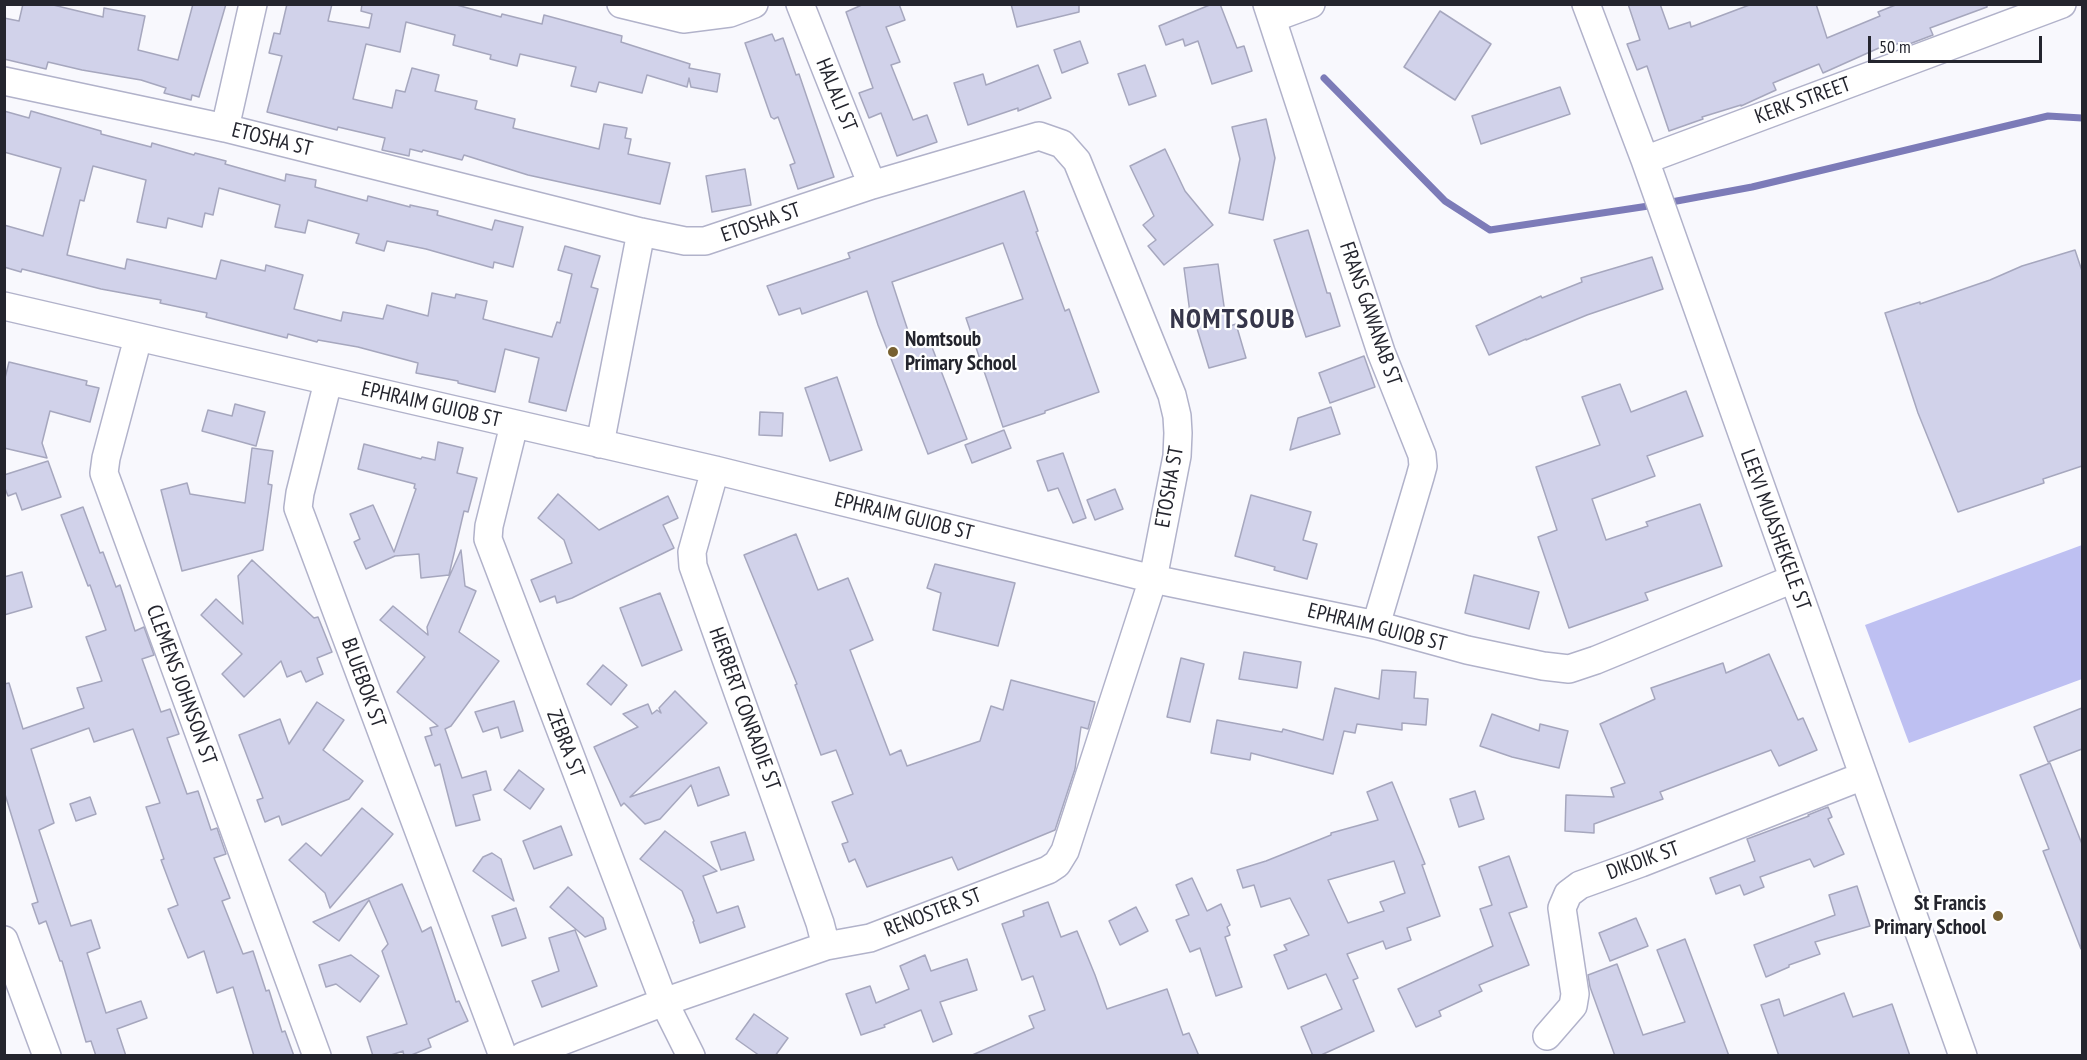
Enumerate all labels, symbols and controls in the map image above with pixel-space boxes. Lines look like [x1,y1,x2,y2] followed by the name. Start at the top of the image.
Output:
[1871,24,2045,62] scale bar
[1879,35,1911,58] text: 50 m
[810,55,862,135] street label: HALALI ST
[1752,72,1854,130] street label: KERK STREET
[229,118,315,162] street label: ETOSHA ST
[718,198,804,248] street label: ETOSHA ST
[1334,239,1406,389] street label: FRANS GAWANAB ST
[1170,304,1296,336] district label: NOMTSOUB
[905,327,1017,377] place label: Nomtsoub Primary School
[886,345,900,359] marker: Nomtsoub Primary School
[359,377,503,433] street label: EPHRAIM GUIOB ST
[1150,444,1190,530] street label: ETOSHA ST
[1734,446,1816,614] street label: LEEVI MUASHEKELE ST
[832,488,976,546] street label: EPHRAIM GUIOB ST
[1305,599,1449,657] street label: EPHRAIM GUIOB ST
[140,602,222,768] street label: CLEMENS JOHNSON ST
[703,624,785,794] street label: HERBERT CONRADIE ST
[335,635,391,731] street label: BLUEBOK ST
[541,707,589,781] street label: ZEBRA ST
[1603,836,1683,886] street label: DIKDIK ST
[881,883,985,943] street label: RENOSTER ST
[1874,891,1986,941] place label: St Francis Primary School
[1991,909,2005,923] marker: St Francis Primary School

